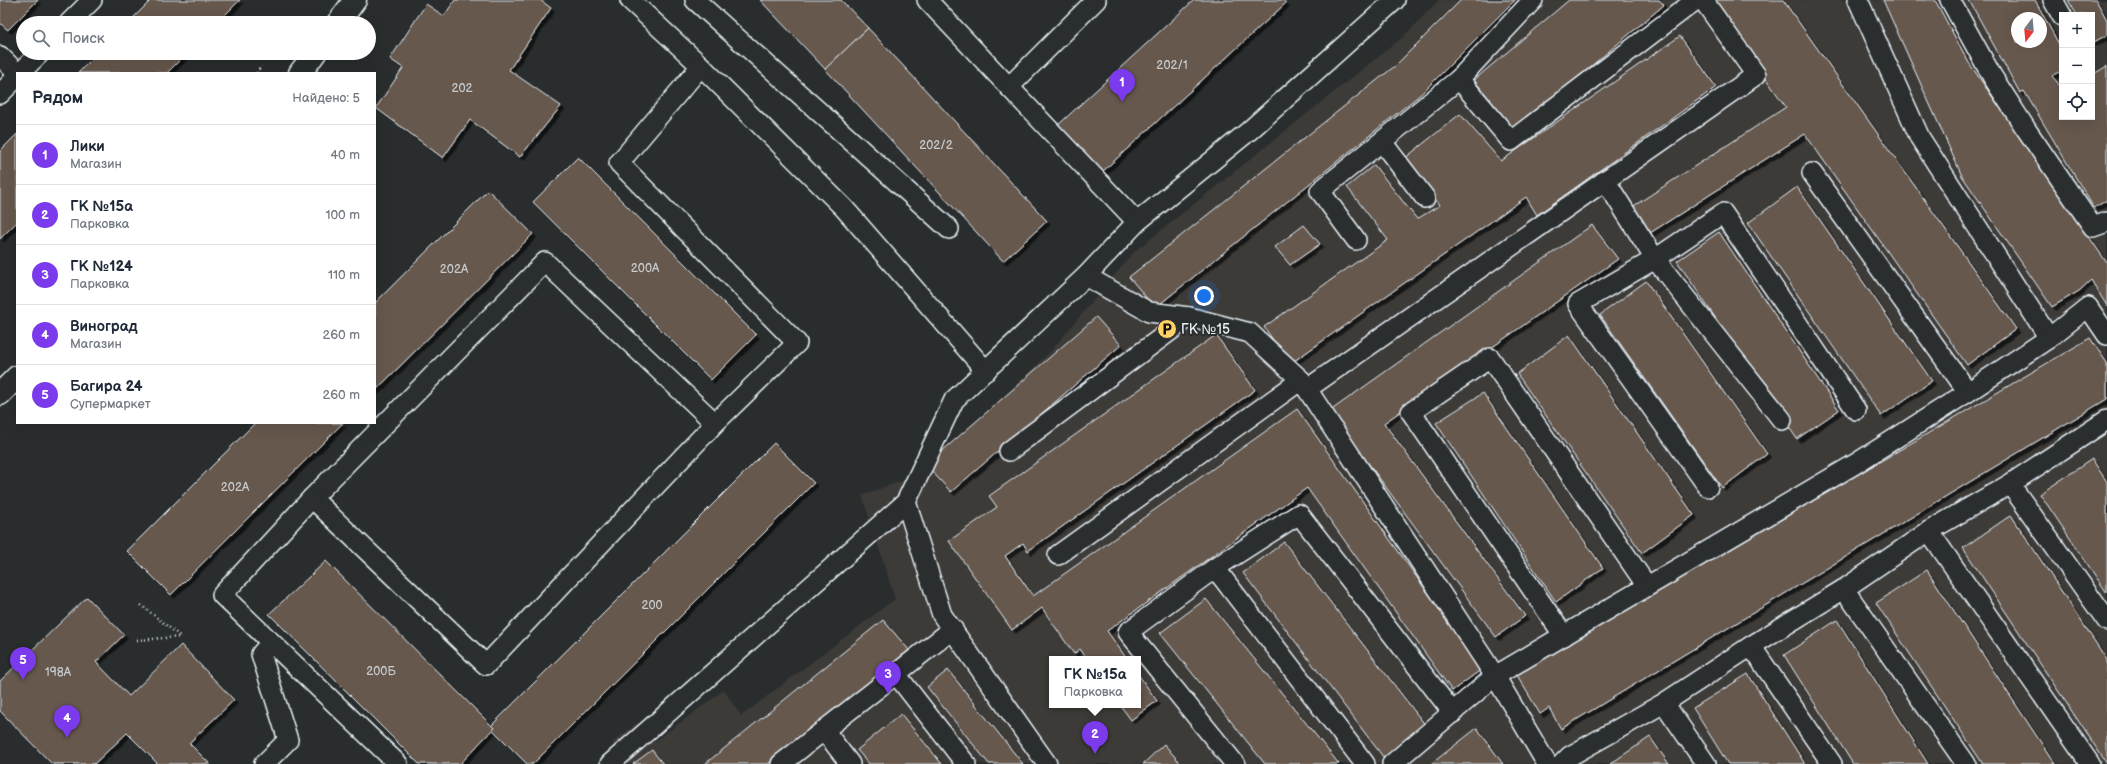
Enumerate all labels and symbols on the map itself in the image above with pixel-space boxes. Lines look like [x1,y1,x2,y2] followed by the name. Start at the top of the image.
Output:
[2011,12,2047,48] north arrow
[1156,58,1188,73] house number: 202/1
[1109,69,1135,102] pin: 1
[451,81,473,96] house number: 202
[919,138,953,153] house number: 202/2
[631,261,660,276] house number: 200А
[440,262,469,277] house number: 202А
[1194,286,1214,306] your location
[1156,318,1178,340] parking icon: ГК №15
[1181,321,1230,338] place label: ГК №15
[221,480,250,495] house number: 202А
[641,598,663,613] house number: 200
[10,647,36,680] pin: 5
[875,661,901,694] pin: 3
[366,664,396,679] house number: 200Б
[45,665,72,680] house number: 198А
[54,705,80,738] pin: 4
[1082,721,1108,754] pin: 2

